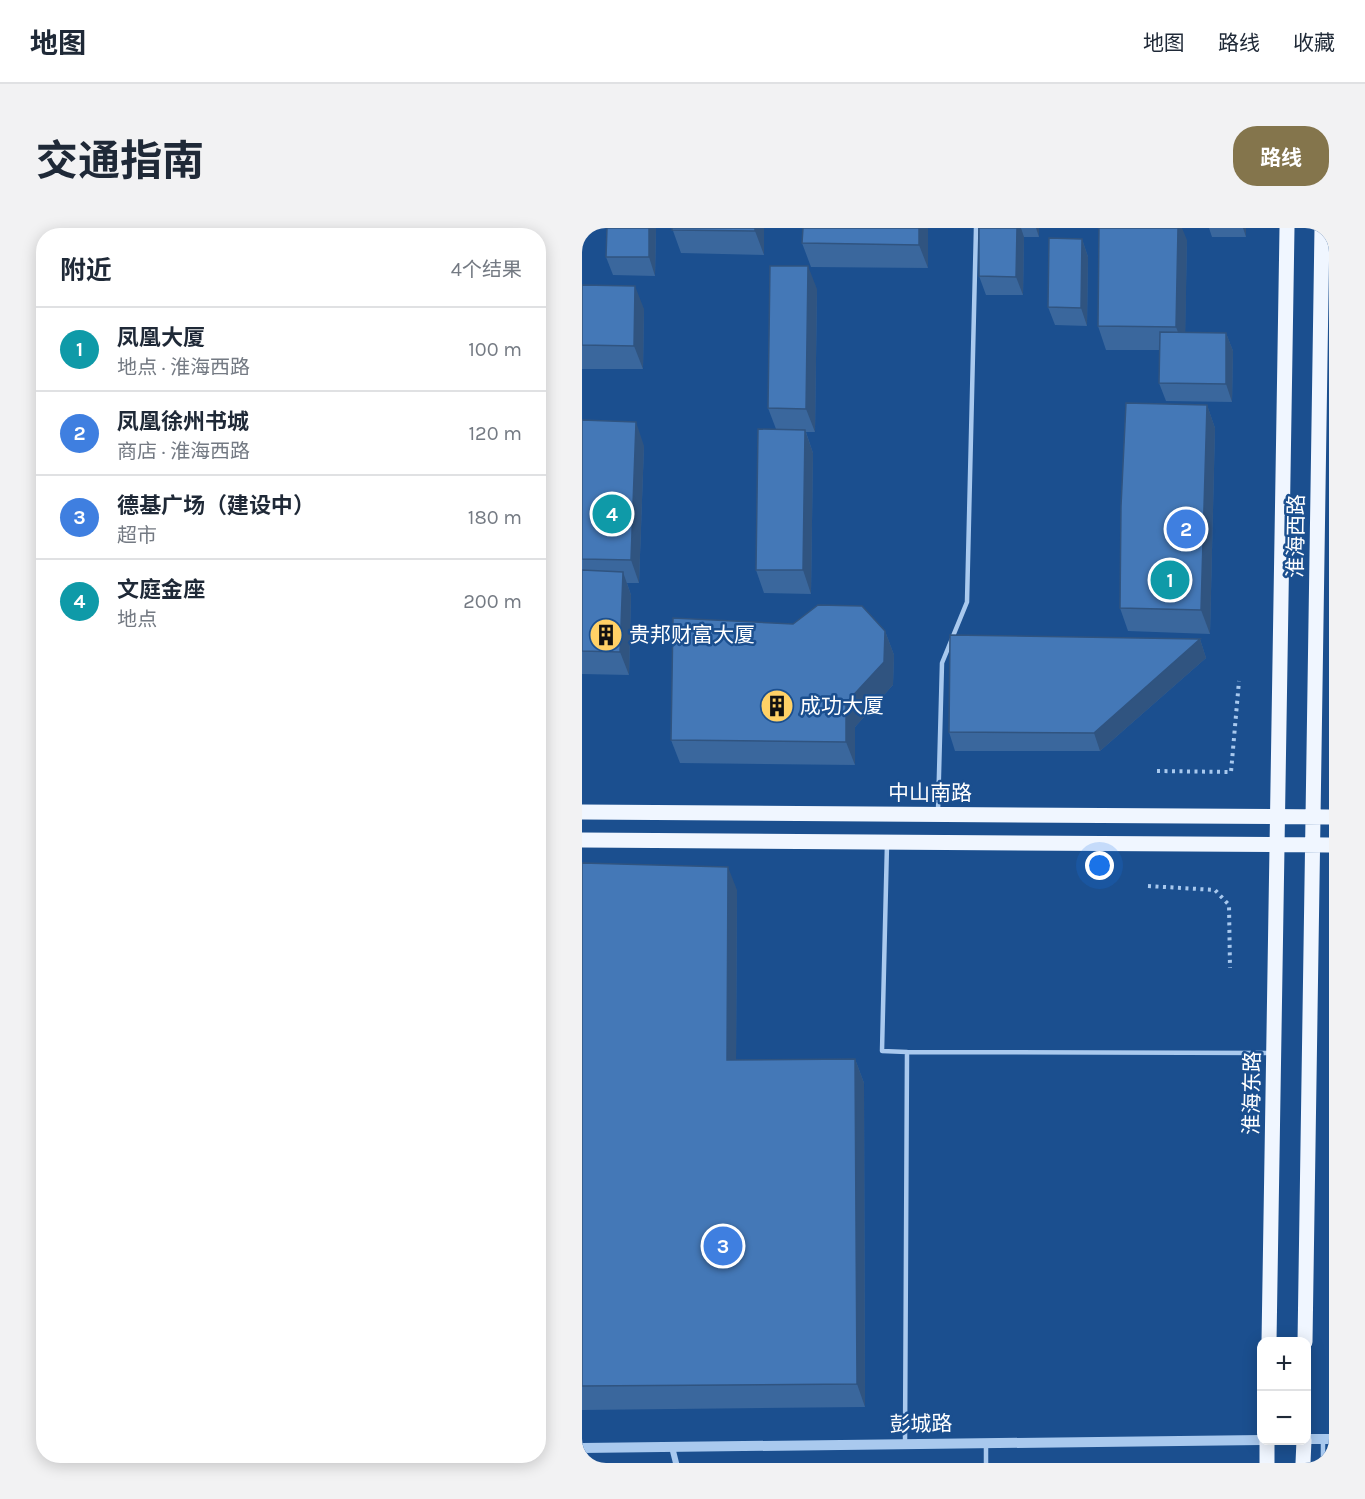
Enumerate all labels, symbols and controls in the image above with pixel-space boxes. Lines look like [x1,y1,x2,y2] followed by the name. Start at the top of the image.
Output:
[30,27,86,60] text: 地图
[1143,31,1185,55] text: 地图
[1218,31,1260,55] text: 路线
[1293,31,1335,55] text: 收藏
[1233,126,1329,186] button: 路线
[36,136,204,186] text: 交通指南
[60,255,112,286] text: 附近
[451,258,522,281] text: 4个结果
[117,325,205,351] text: 凤凰大厦
[76,338,83,361] text: 1
[468,338,522,361] text: 100 m
[117,356,250,379] text: 地点 · 淮海西路
[117,409,249,435] text: 凤凰徐州书城
[73,422,86,445] text: 2
[468,422,522,445] text: 120 m
[117,440,250,463] text: 商店 · 淮海西路
[592,492,632,536] pin: 4
[117,493,315,519] text: 德基广场（建设中）
[1283,494,1309,578] street label: 淮海西路
[73,506,86,529] text: 3
[468,506,522,529] text: 180 m
[1166,506,1206,552] pin: 2
[117,524,157,547] text: 超市
[1150,558,1190,602] pin: 1
[117,577,205,603] text: 文庭金座
[74,590,85,613] text: 4
[463,590,522,613] text: 200 m
[117,608,157,631] text: 地点
[588,617,624,653] building icon: 贵邦财富大厦
[629,623,755,647] place label: 贵邦财富大厦
[759,688,795,724] building icon: 成功大厦
[800,694,884,718] place label: 成功大厦
[888,781,972,805] street label: 中山南路
[1085,851,1114,880] your location
[1239,1051,1265,1135] street label: 淮海东路
[704,1224,742,1268] pin: 3
[1257,1337,1311,1445] map controls
[1257,1337,1311,1391] button: +
[1257,1391,1311,1445] button: −
[889,1411,953,1437] street label: 彭城路

